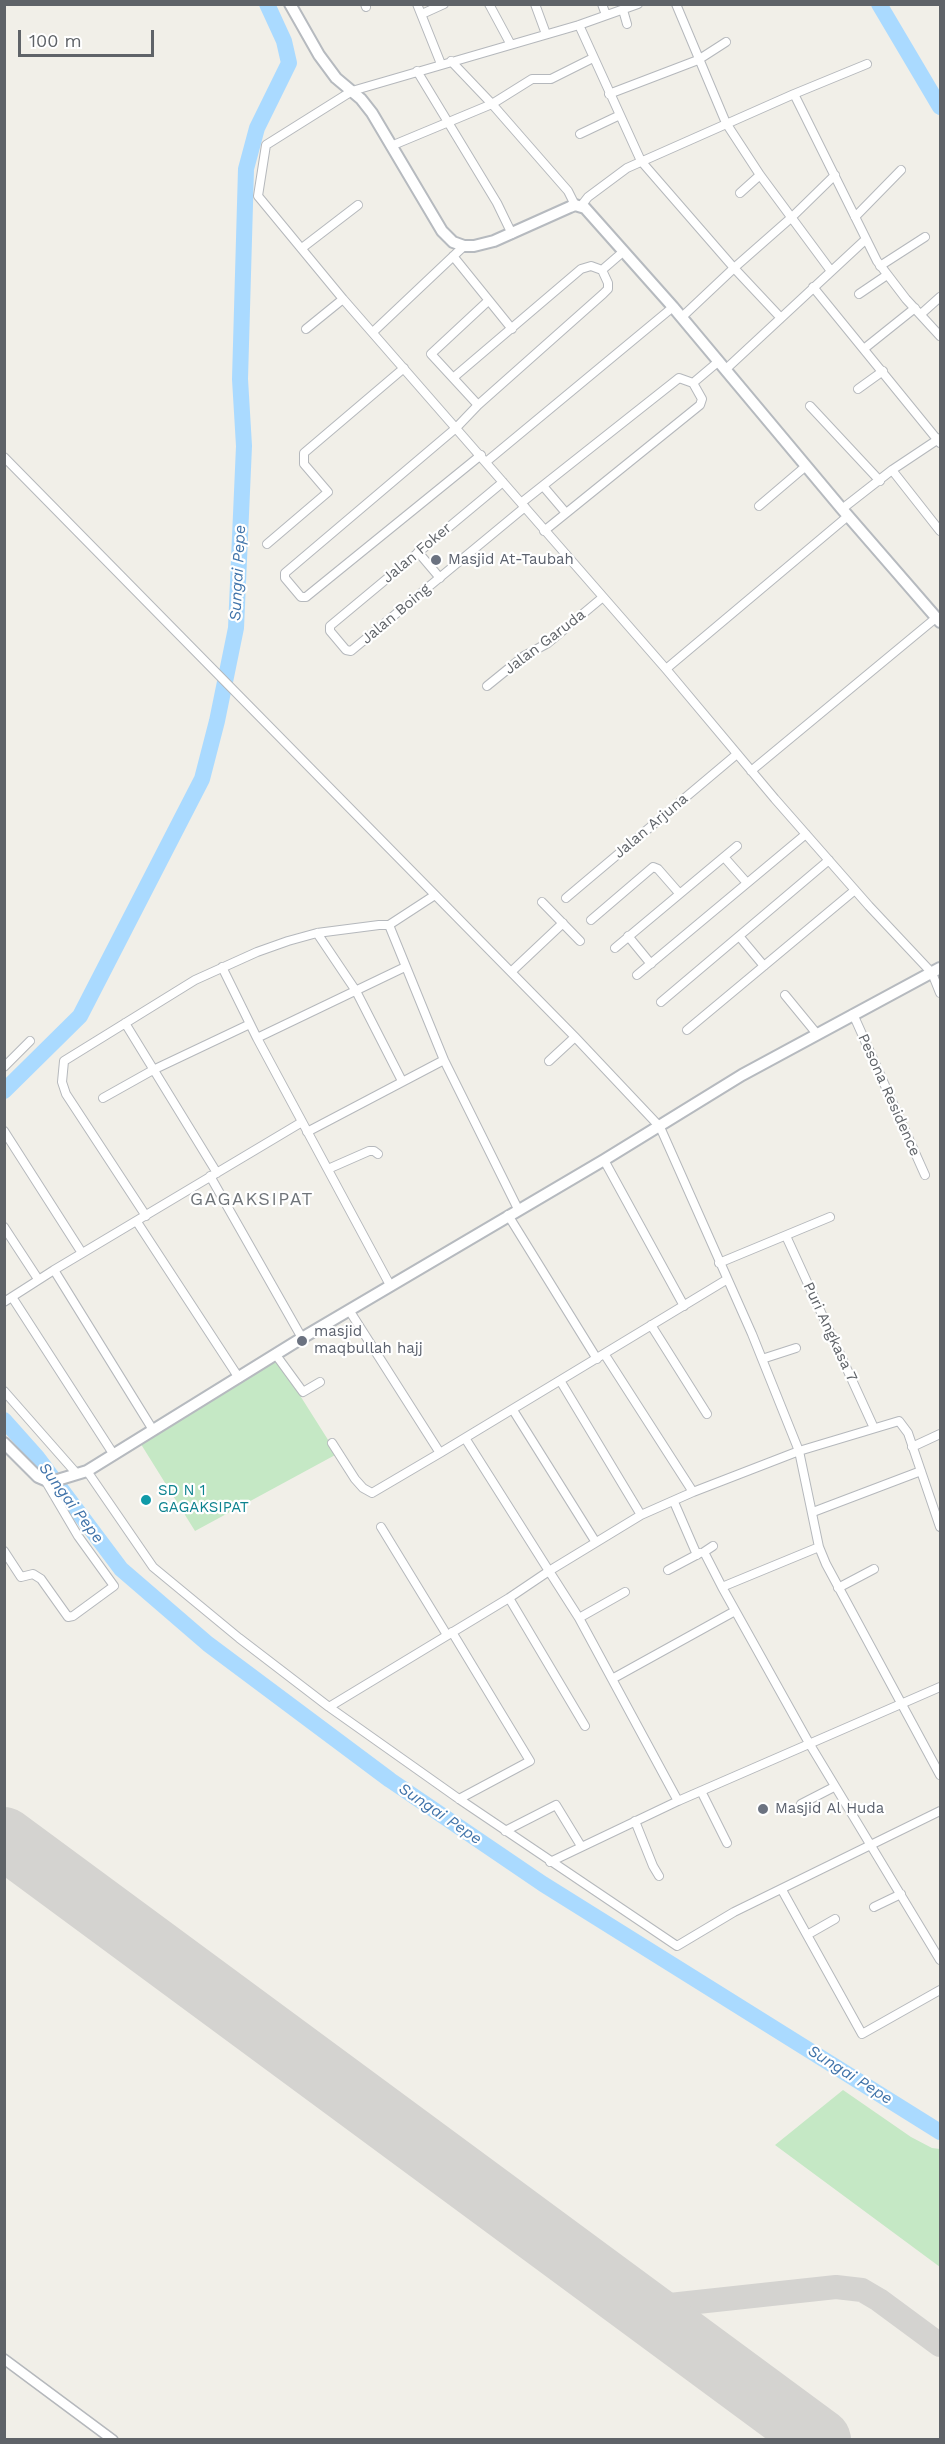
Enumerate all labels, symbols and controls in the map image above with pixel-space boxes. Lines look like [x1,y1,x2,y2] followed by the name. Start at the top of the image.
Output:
[21,18,158,56] scale bar
[29,30,82,51] text: 100 m
[379,519,455,587] street label: Jalan Foker
[226,524,250,622] water label: Sungai Pepe
[448,551,574,569] place label: Masjid At-Taubah
[429,553,443,567] marker: Masjid At-Taubah
[358,580,434,648] street label: Jalan Boing
[501,606,589,678] street label: Jalan Garuda
[610,790,692,862] street label: Jalan Arjuna
[854,1031,924,1159] street label: Pesona Residence
[190,1189,314,1211] district label: GAGAKSIPAT
[799,1279,861,1385] street label: Puri Angkasa 7
[314,1323,423,1358] place label: masjid maqbullah hajj
[295,1334,309,1348] marker: masjid maqbullah hajj
[34,1459,108,1547] water label: Sungai Pepe
[158,1482,249,1517] place label: SD N 1 GAGAKSIPAT
[139,1493,153,1507] marker: SD N 1 GAGAKSIPAT
[395,1779,485,1849] water label: Sungai Pepe
[775,1800,884,1818] place label: Masjid Al Huda
[756,1802,770,1816] marker: Masjid Al Huda
[804,2041,896,2109] water label: Sungai Pepe

